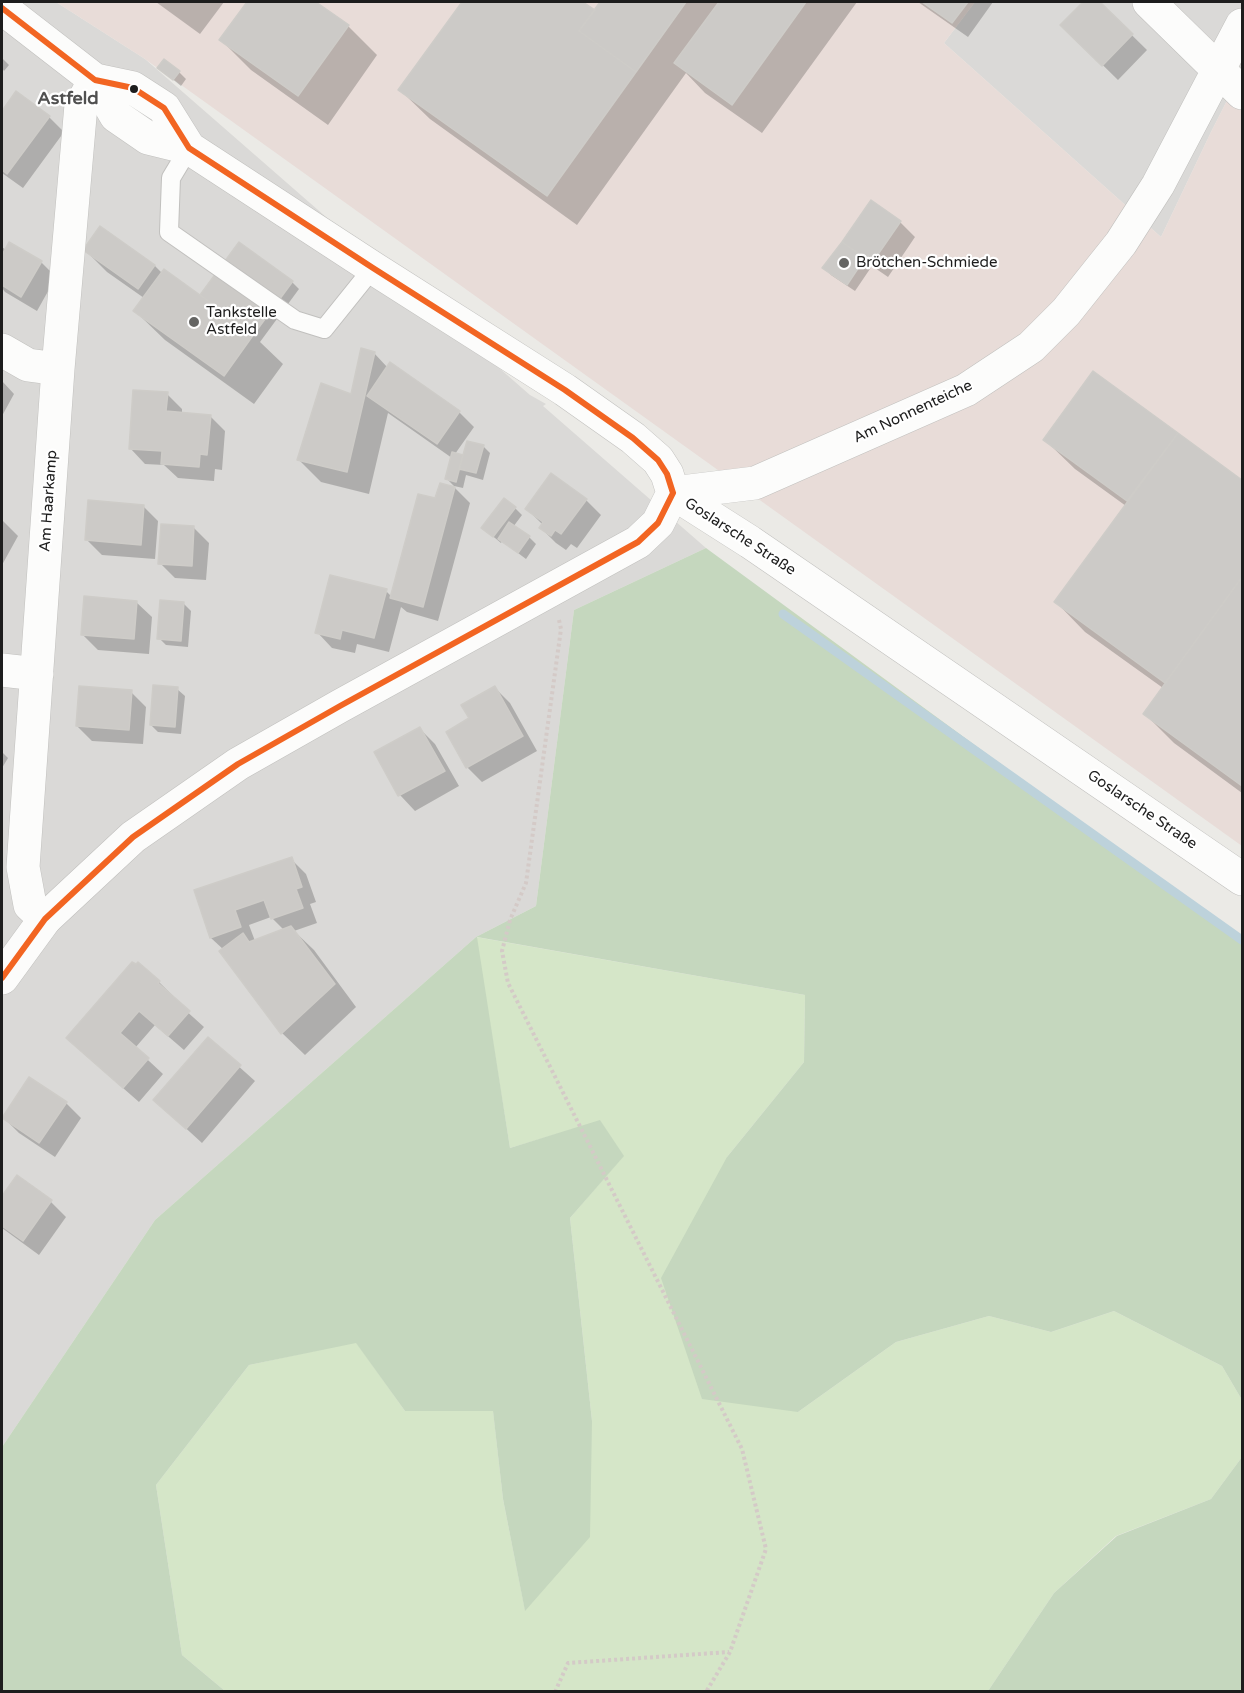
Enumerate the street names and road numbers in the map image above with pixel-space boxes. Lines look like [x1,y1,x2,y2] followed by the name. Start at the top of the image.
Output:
[851,377,975,447] street label: Am Nonnenteiche
[36,449,62,553] street label: Am Haarkamp
[681,494,799,580] street label: Goslarsche Straße
[1084,767,1200,853] street label: Goslarsche Straße

